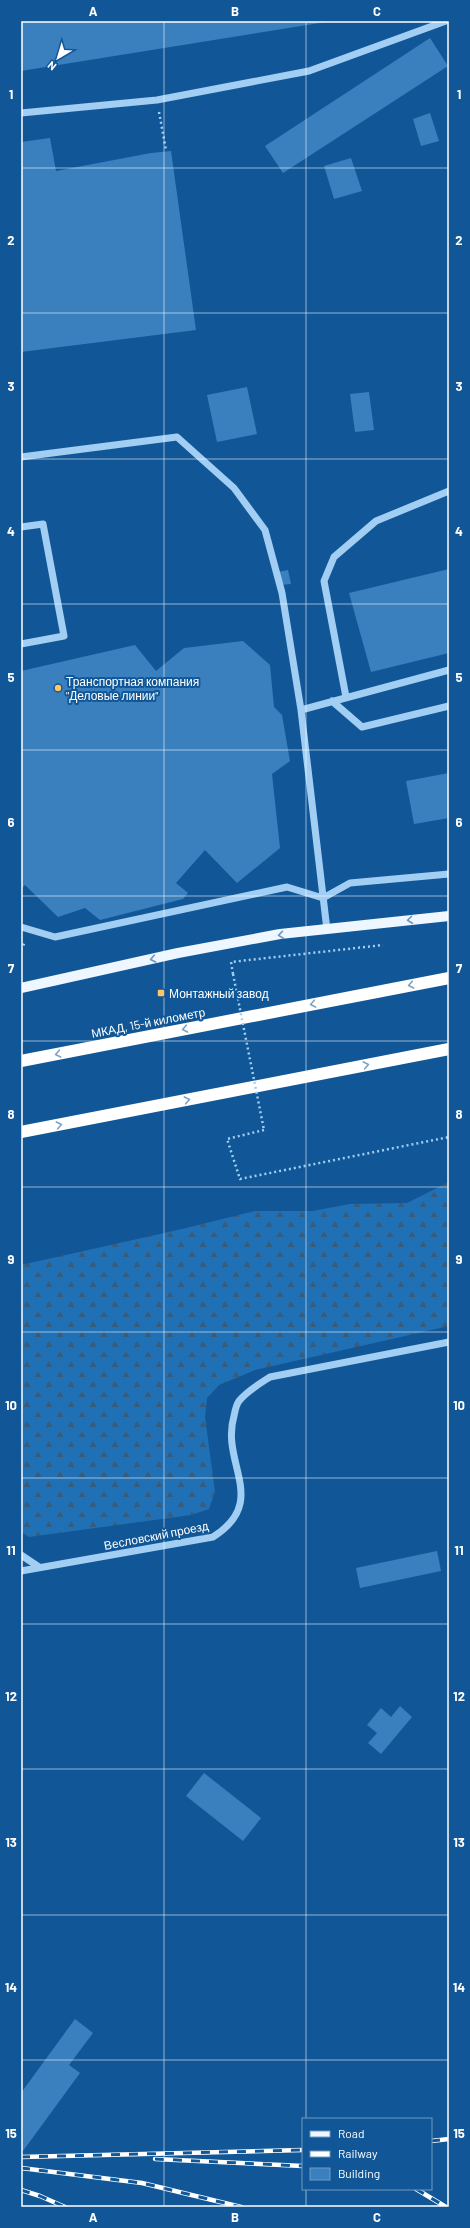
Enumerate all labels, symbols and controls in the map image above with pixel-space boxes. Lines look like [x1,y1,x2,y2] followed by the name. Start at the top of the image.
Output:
[89,3,98,19] text: A
[231,3,239,19] text: B
[373,3,381,19] text: C
[38,38,78,78] north arrow
[45,59,58,74] text: N
[9,86,13,102] text: 1
[457,86,461,102] text: 1
[7,232,15,248] text: 2
[455,232,463,248] text: 2
[7,378,15,394] text: 3
[455,378,463,394] text: 3
[7,523,15,539] text: 4
[455,523,463,539] text: 4
[7,669,15,685] text: 5
[455,669,463,685] text: 5
[66,674,199,703] place label: Транспортная компания "Деловые линии"
[53,683,63,693] marker: Транспортная компания "Деловые линии"
[8,814,15,830] text: 6
[456,814,463,830] text: 6
[407,915,413,924] one-way arrow
[278,930,284,939] one-way arrow
[150,954,156,962] one-way arrow
[8,960,15,976] text: 7
[456,960,463,976] text: 7
[408,980,414,989] one-way arrow
[169,986,269,1001] place label: Монтажный завод
[156,988,166,998] marker: Монтажный завод
[310,1000,316,1008] one-way arrow
[90,1004,207,1041] street label: МКАД, 15-й километр
[182,1025,188,1033] one-way arrow
[54,1050,61,1058] one-way arrow
[363,1061,369,1069] one-way arrow
[184,1096,190,1105] one-way arrow
[7,1106,15,1122] text: 8
[455,1106,463,1122] text: 8
[56,1121,62,1130] one-way arrow
[8,1251,15,1267] text: 9
[456,1251,463,1267] text: 9
[5,1397,17,1413] text: 10
[453,1397,465,1413] text: 10
[103,1518,210,1553] street label: Весловский проезд
[6,1542,16,1558] text: 11
[454,1542,464,1558] text: 11
[5,1688,17,1704] text: 12
[453,1688,465,1704] text: 12
[5,1834,17,1850] text: 13
[453,1834,465,1850] text: 13
[5,1979,17,1995] text: 14
[453,1979,465,1995] text: 14
[302,2118,432,2190] legend
[5,2125,17,2141] text: 15
[453,2125,465,2141] text: 15
[338,2126,365,2140] text: Road
[338,2146,378,2160] text: Railway
[338,2166,380,2180] text: Building
[89,2209,98,2225] text: A
[231,2209,239,2225] text: B
[373,2209,381,2225] text: C

